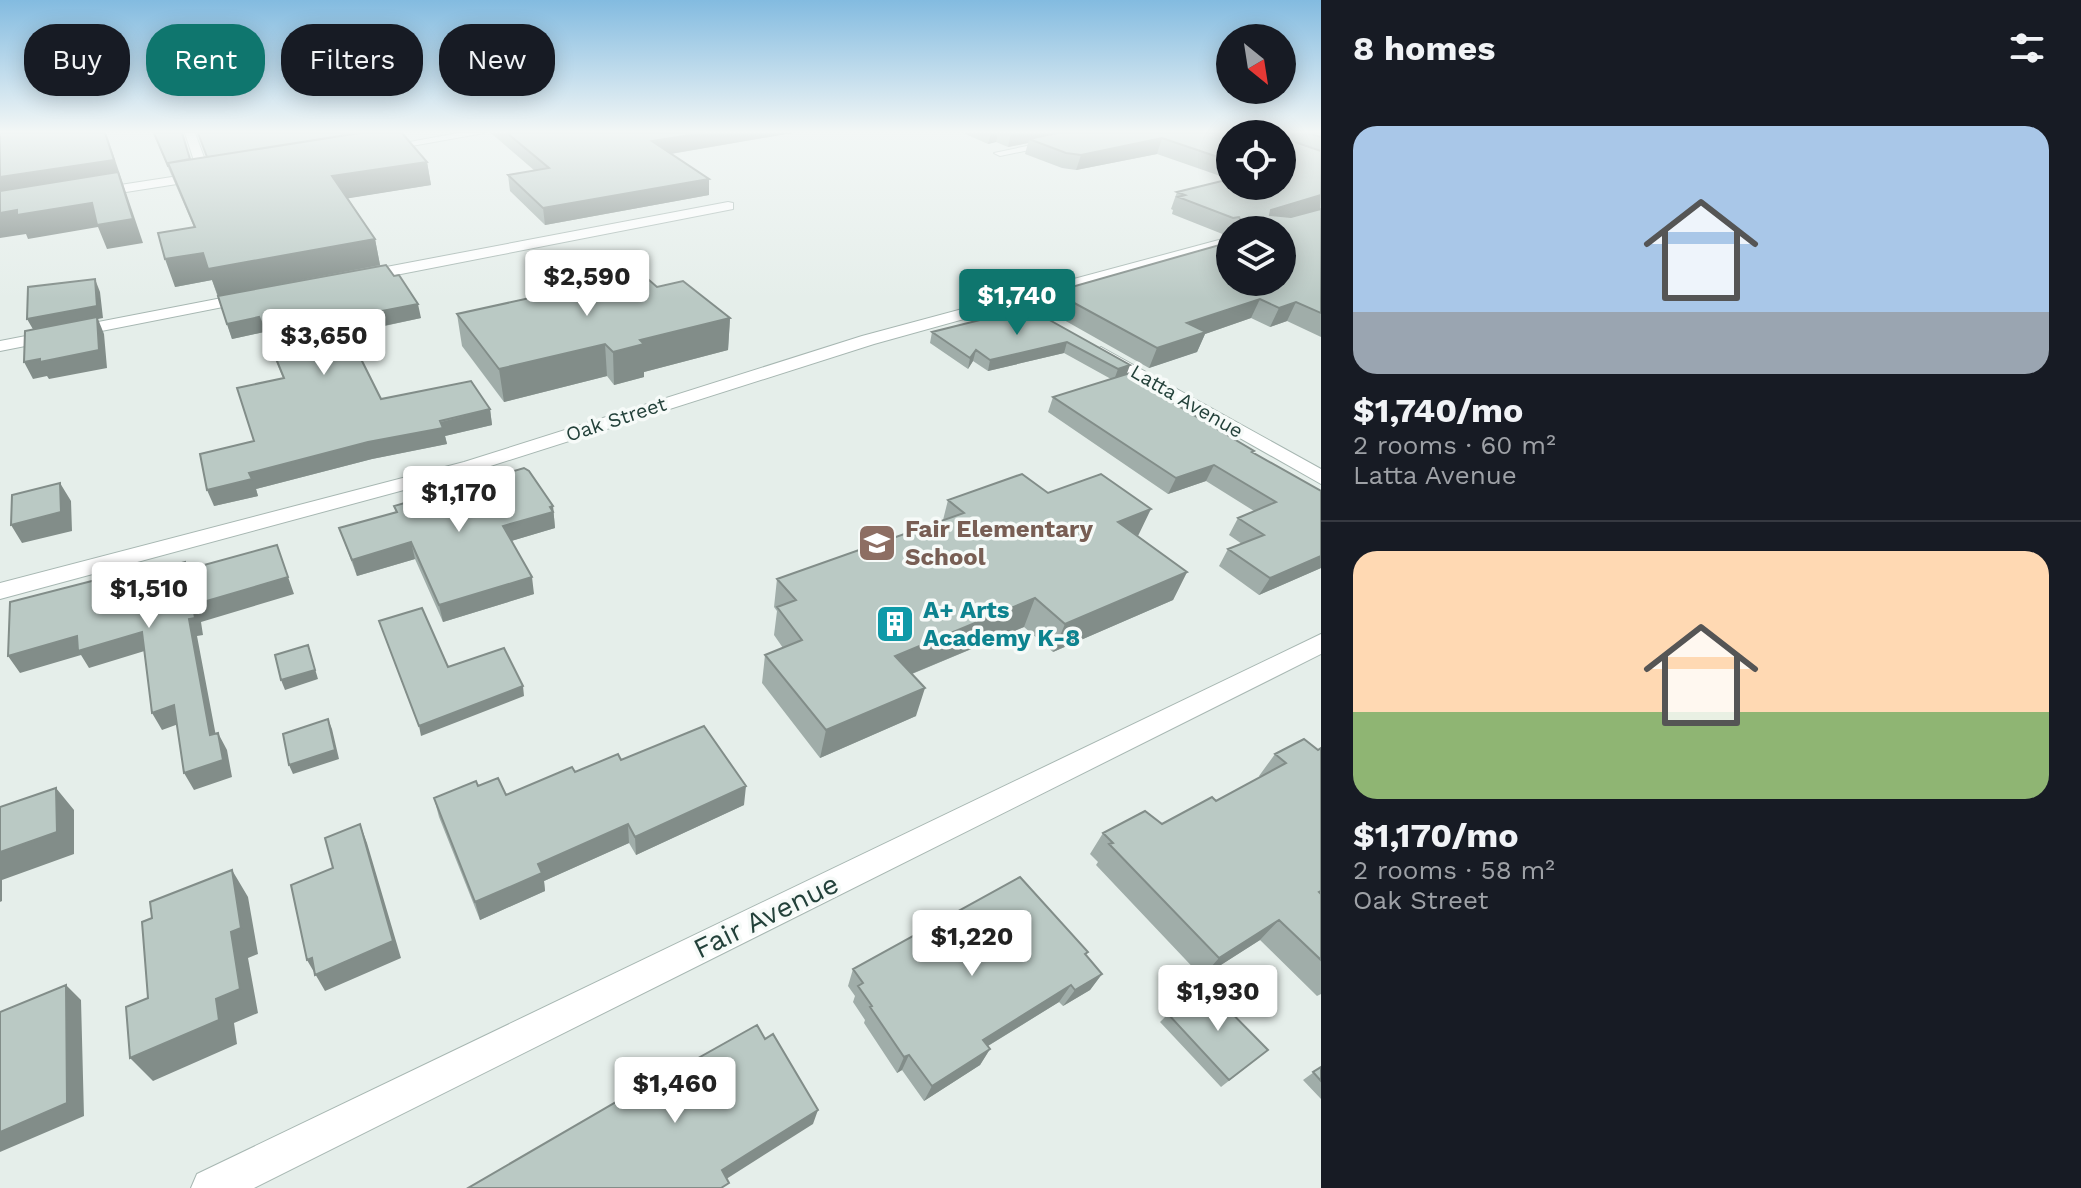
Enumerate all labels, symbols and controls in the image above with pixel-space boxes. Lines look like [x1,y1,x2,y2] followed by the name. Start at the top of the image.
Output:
[24,24,130,96] chip: Buy
[146,24,265,96] chip: Rent
[281,24,423,96] chip: Filters
[439,24,555,96] chip: New
[1216,24,1296,104] north arrow
[1216,24,1296,296] map controls
[2005,26,2049,70] icon: filters
[1353,28,1495,68] text: 8 homes
[1216,120,1296,200] button: locate
[1629,178,1773,322] icon: home
[1216,216,1296,296] button: layers
[522,250,652,318] pin: $2,590
[543,261,631,291] text: $2,590
[952,269,1082,337] pin: $1,740
[977,280,1057,310] text: $1,740
[259,309,389,377] pin: $3,650
[280,320,368,350] text: $3,650
[1126,359,1248,443] street label: Latta Avenue
[1353,390,1523,430] text: $1,740/mo
[563,391,670,447] street label: Oak Street
[1353,430,1556,460] text: 2 rooms · 60 m²
[1353,460,1517,490] text: Latta Avenue
[394,466,524,534] pin: $1,170
[421,477,497,507] text: $1,170
[905,515,1093,571] place label: Fair Elementary School
[856,522,898,564] school or university icon: Fair Elementary School
[84,562,214,630] pin: $1,510
[110,573,188,603] text: $1,510
[923,596,1080,652] place label: A+ Arts Academy K-8
[874,603,916,645] building icon: A+ Arts Academy K-8
[1629,603,1773,747] icon: home
[1353,815,1519,855] text: $1,170/mo
[1353,855,1555,885] text: 2 rooms · 58 m²
[688,867,844,965] street label: Fair Avenue
[1353,885,1488,915] text: Oak Street
[907,910,1037,978] pin: $1,220
[930,921,1014,951] text: $1,220
[1153,965,1283,1033] pin: $1,930
[1176,976,1260,1006] text: $1,930
[610,1057,740,1125] pin: $1,460
[633,1068,717,1098] text: $1,460

